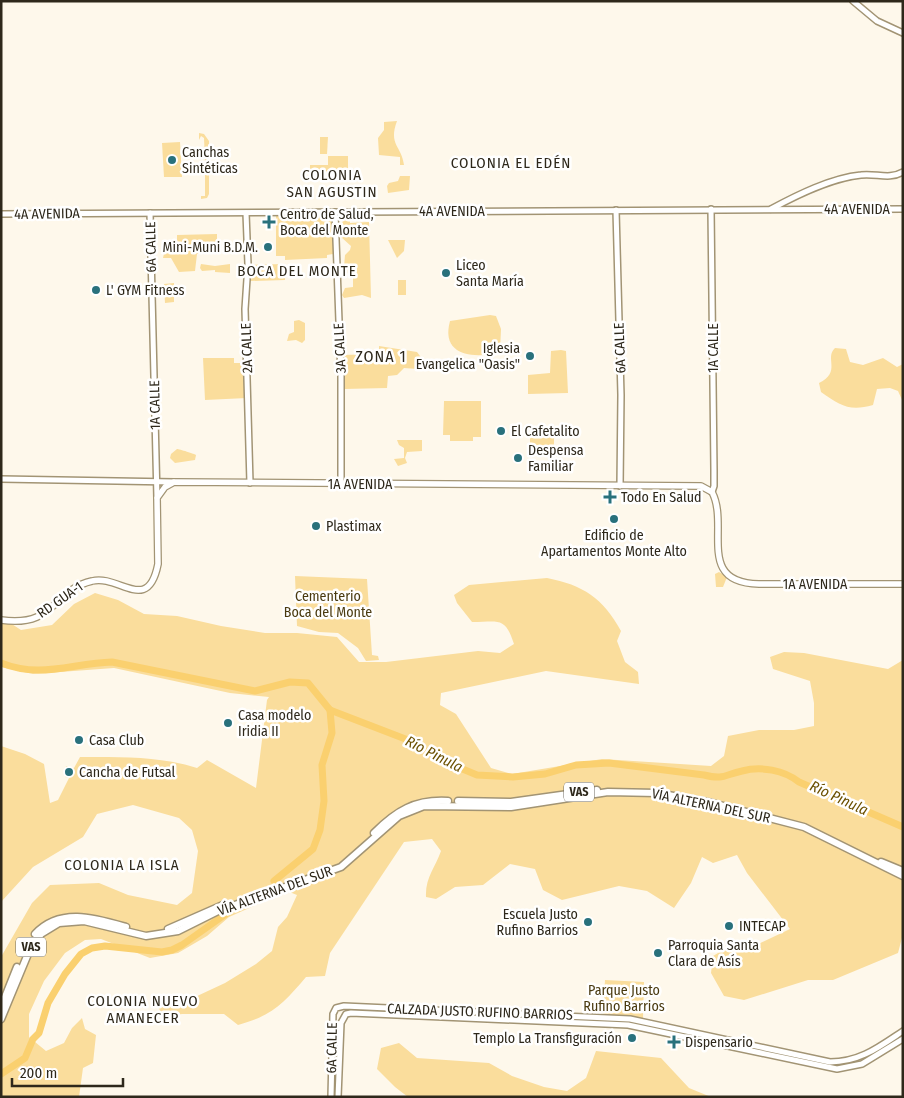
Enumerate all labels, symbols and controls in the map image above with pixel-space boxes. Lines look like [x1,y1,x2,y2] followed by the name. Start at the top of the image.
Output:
[182,144,238,177] place label: Canchas Sintéticas
[166,154,178,166] marker: Canchas Sintéticas
[451,154,571,172] district label: COLONIA EL EDÉN
[286,166,378,201] district label: COLONIA SAN AGUSTIN
[824,201,891,218] street label: 4A AVENIDA
[419,203,486,220] street label: 4A AVENIDA
[14,205,81,223] street label: 4A AVENIDA
[280,206,374,239] place label: Centro de Salud, Boca del Monte
[262,215,276,229] marker: Centro de Salud, Boca del Monte
[142,221,160,273] street label: 6A CALLE
[163,239,258,256] place label: Mini-Muni B.D.M.
[262,241,274,253] marker: Mini-Muni B.D.M.
[456,257,524,290] place label: Liceo Santa María
[237,262,357,280] district label: BOCA DEL MONTE
[440,267,452,279] marker: Liceo Santa María
[106,282,185,299] place label: L' GYM Fitness
[90,284,102,296] marker: L' GYM Fitness
[238,322,256,373] street label: 2A CALLE
[330,322,350,374] street label: 3A CALLE
[611,322,629,374] street label: 6A CALLE
[705,323,722,373] street label: 1A CALLE
[416,340,520,373] place label: Iglesia Evangelica "Oasis"
[355,347,407,366] district label: ZONA 1
[524,350,536,362] marker: Iglesia Evangelica "Oasis"
[146,380,164,430] street label: 1A CALLE
[511,423,580,440] place label: El Cafetalito
[495,425,507,437] marker: El Cafetalito
[528,442,584,475] place label: Despensa Familiar
[512,452,524,464] marker: Despensa Familiar
[328,476,393,493] street label: 1A AVENIDA
[621,489,702,506] place label: Todo En Salud
[603,490,617,504] marker: Todo En Salud
[608,513,620,525] marker: Edificio de Apartamentos Monte Alto
[326,518,382,535] place label: Plastimax
[310,520,322,532] marker: Plastimax
[541,527,687,560] place label: Edificio de Apartamentos Monte Alto
[783,576,848,593] street label: 1A AVENIDA
[34,578,86,622] street label: RD GUA-1
[284,588,372,621] park label: Cementerio Boca del Monte
[238,707,311,740] place label: Casa modelo Iridia II
[222,717,234,729] marker: Casa modelo Iridia II
[89,732,144,749] place label: Casa Club
[402,732,466,776] water label: Río Pinula
[73,734,85,746] marker: Casa Club
[79,764,176,781] place label: Cancha de Futsal
[63,766,75,778] marker: Cancha de Futsal
[807,777,871,819] water label: Río Pinula
[564,782,594,802] road number: VAS
[650,784,772,827] street label: VÍA ALTERNA DEL SUR
[64,856,180,874] district label: COLONIA LA ISLA
[215,861,335,920] street label: VÍA ALTERNA DEL SUR
[497,906,578,939] place label: Escuela Justo Rufino Barrios
[582,916,594,928] marker: Escuela Justo Rufino Barrios
[739,918,786,935] place label: INTECAP
[723,920,735,932] marker: INTECAP
[668,937,759,970] place label: Parroquia Santa Clara de Asís
[16,938,46,956] road number: VAS
[652,947,664,959] marker: Parroquia Santa Clara de Asís
[583,982,665,1015] park label: Parque Justo Rufino Barrios
[87,992,199,1027] district label: COLONIA NUEVO AMANECER
[387,1000,573,1024] street label: CALZADA JUSTO RUFINO BARRIOS
[323,1022,341,1074] street label: 6A CALLE
[473,1030,622,1047] place label: Templo La Transfiguración
[626,1032,638,1044] marker: Templo La Transfiguración
[685,1034,753,1051] place label: Dispensario
[667,1035,681,1049] marker: Dispensario
[12,1056,124,1088] scale bar
[20,1064,57,1082] text: 200 m

